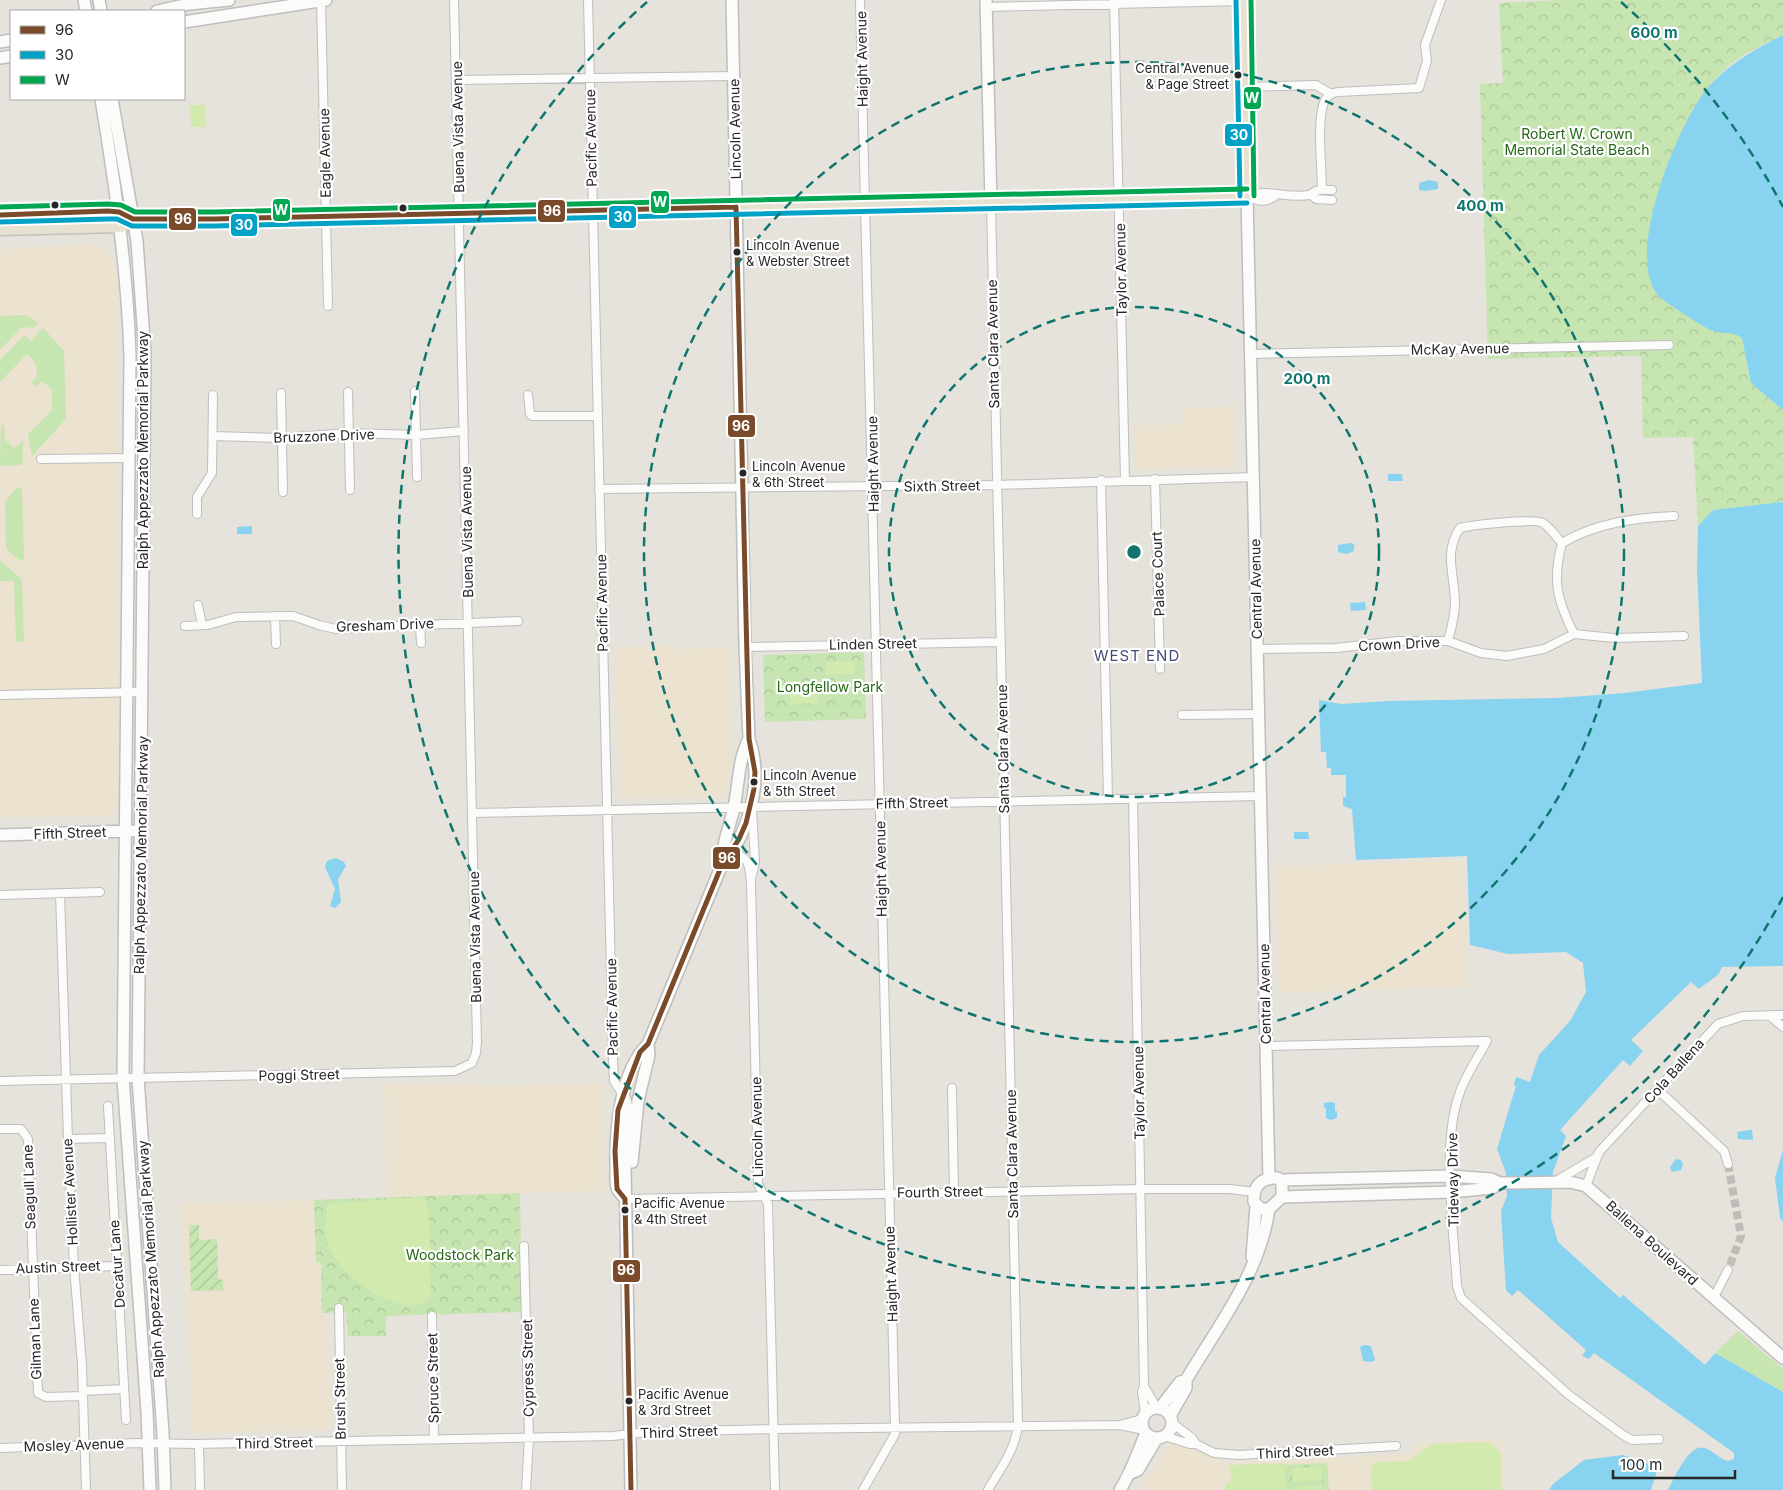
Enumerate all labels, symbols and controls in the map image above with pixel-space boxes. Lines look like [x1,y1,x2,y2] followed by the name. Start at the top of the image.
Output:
[10,10,185,100] legend
[852,11,871,107] street label: Haight Avenue
[55,20,74,39] text: 96
[1630,23,1678,42] text: 600 m
[55,45,74,64] text: 30
[1135,60,1229,92] place label: Central Avenue & Page Street
[448,61,467,193] street label: Buena Vista Avenue
[55,70,70,89] text: W
[1233,70,1243,80] marker: Central Avenue & Page Street
[725,78,744,180] street label: Lincoln Avenue
[1243,86,1262,110] line badge: W
[581,89,600,187] street label: Pacific Avenue
[1245,89,1260,106] text: W
[315,108,334,198] street label: Eagle Avenue
[1224,123,1253,147] line badge: 30
[1504,125,1650,158] park label: Robert W. Crown Memorial State Beach
[1230,126,1248,143] text: 30
[650,190,670,214] line badge: W
[653,193,668,210] text: W
[1456,196,1504,215] text: 400 m
[272,198,291,222] line badge: W
[537,199,566,223] line badge: 96
[50,200,60,210] unlabelled marker
[274,201,289,218] text: W
[543,202,561,219] text: 96
[398,203,408,213] unlabelled marker
[608,205,637,229] line badge: 30
[168,207,197,231] line badge: 96
[614,208,632,225] text: 30
[174,210,192,227] text: 96
[230,213,258,237] line badge: 30
[235,216,253,233] text: 30
[1111,223,1130,317] street label: Taylor Avenue
[746,237,850,269] place label: Lincoln Avenue & Webster Street
[732,247,742,257] marker: Lincoln Avenue & Webster Street
[983,279,1002,409] street label: Santa Clara Avenue
[134,331,151,569] street label: Ralph Appezzato Memorial Parkway
[1410,339,1509,358] street label: McKay Avenue
[1284,369,1330,388] text: 200 m
[727,414,756,438] line badge: 96
[863,416,882,512] street label: Haight Avenue
[732,417,750,434] text: 96
[273,425,375,446] street label: Bruzzone Drive
[752,458,846,490] place label: Lincoln Avenue & 6th Street
[457,466,476,598] street label: Buena Vista Avenue
[738,468,748,478] marker: Lincoln Avenue & 6th Street
[904,476,981,495] street label: Sixth Street
[1148,531,1167,617] street label: Palace Court
[1246,538,1265,640] street label: Central Avenue
[1125,543,1143,561] centre of rings
[592,554,611,652] street label: Pacific Avenue
[336,614,434,635] street label: Gresham Drive
[1358,633,1440,654] street label: Crown Drive
[829,634,918,653] street label: Linden Street
[1094,646,1180,665] district label: WEST END
[777,678,884,695] park label: Longfellow Park
[993,684,1012,814] street label: Santa Clara Avenue
[130,736,151,974] street label: Ralph Appezzato Memorial Parkway
[763,767,857,799] place label: Lincoln Avenue & 5th Street
[749,777,759,787] marker: Lincoln Avenue & 5th Street
[876,793,949,812] street label: Fifth Street
[871,821,890,917] street label: Haight Avenue
[33,823,107,842] street label: Fifth Street
[712,846,741,870] line badge: 96
[718,849,736,866] text: 96
[465,871,484,1003] street label: Buena Vista Avenue
[1255,943,1274,1045] street label: Central Avenue
[602,958,621,1056] street label: Pacific Avenue
[1640,1035,1707,1107] street label: Cola Ballena
[1129,1046,1148,1140] street label: Taylor Avenue
[258,1065,340,1084] street label: Poggi Street
[747,1076,766,1178] street label: Lincoln Avenue
[1002,1089,1021,1219] street label: Santa Clara Avenue
[1443,1133,1462,1227] street label: Tideway Drive
[58,1138,81,1246] street label: Hollister Avenue
[134,1139,167,1379] street label: Ralph Appezzato Memorial Parkway
[19,1144,38,1230] street label: Seagull Lane
[897,1182,984,1201] street label: Fourth Street
[634,1195,725,1227] place label: Pacific Avenue & 4th Street
[1603,1197,1702,1289] street label: Ballena Boulevard
[620,1205,630,1215] marker: Pacific Avenue & 4th Street
[105,1219,128,1309] street label: Decatur Lane
[880,1226,901,1322] street label: Haight Avenue
[406,1246,514,1263] park label: Woodstock Park
[15,1257,101,1276] street label: Austin Street
[612,1259,641,1283] line badge: 96
[617,1261,635,1278] text: 96
[25,1298,44,1380] street label: Gilman Lane
[518,1318,537,1417] street label: Cypress Street
[423,1332,442,1424] street label: Spruce Street
[330,1358,349,1440] street label: Brush Street
[638,1386,729,1418] place label: Pacific Avenue & 3rd Street
[624,1396,634,1406] marker: Pacific Avenue & 3rd Street
[640,1422,719,1441] street label: Third Street
[235,1433,313,1452] street label: Third Street
[23,1434,125,1455] street label: Mosley Avenue
[1256,1441,1335,1462] street label: Third Street
[1613,1448,1736,1480] scale bar
[1620,1455,1662,1474] text: 100 m

